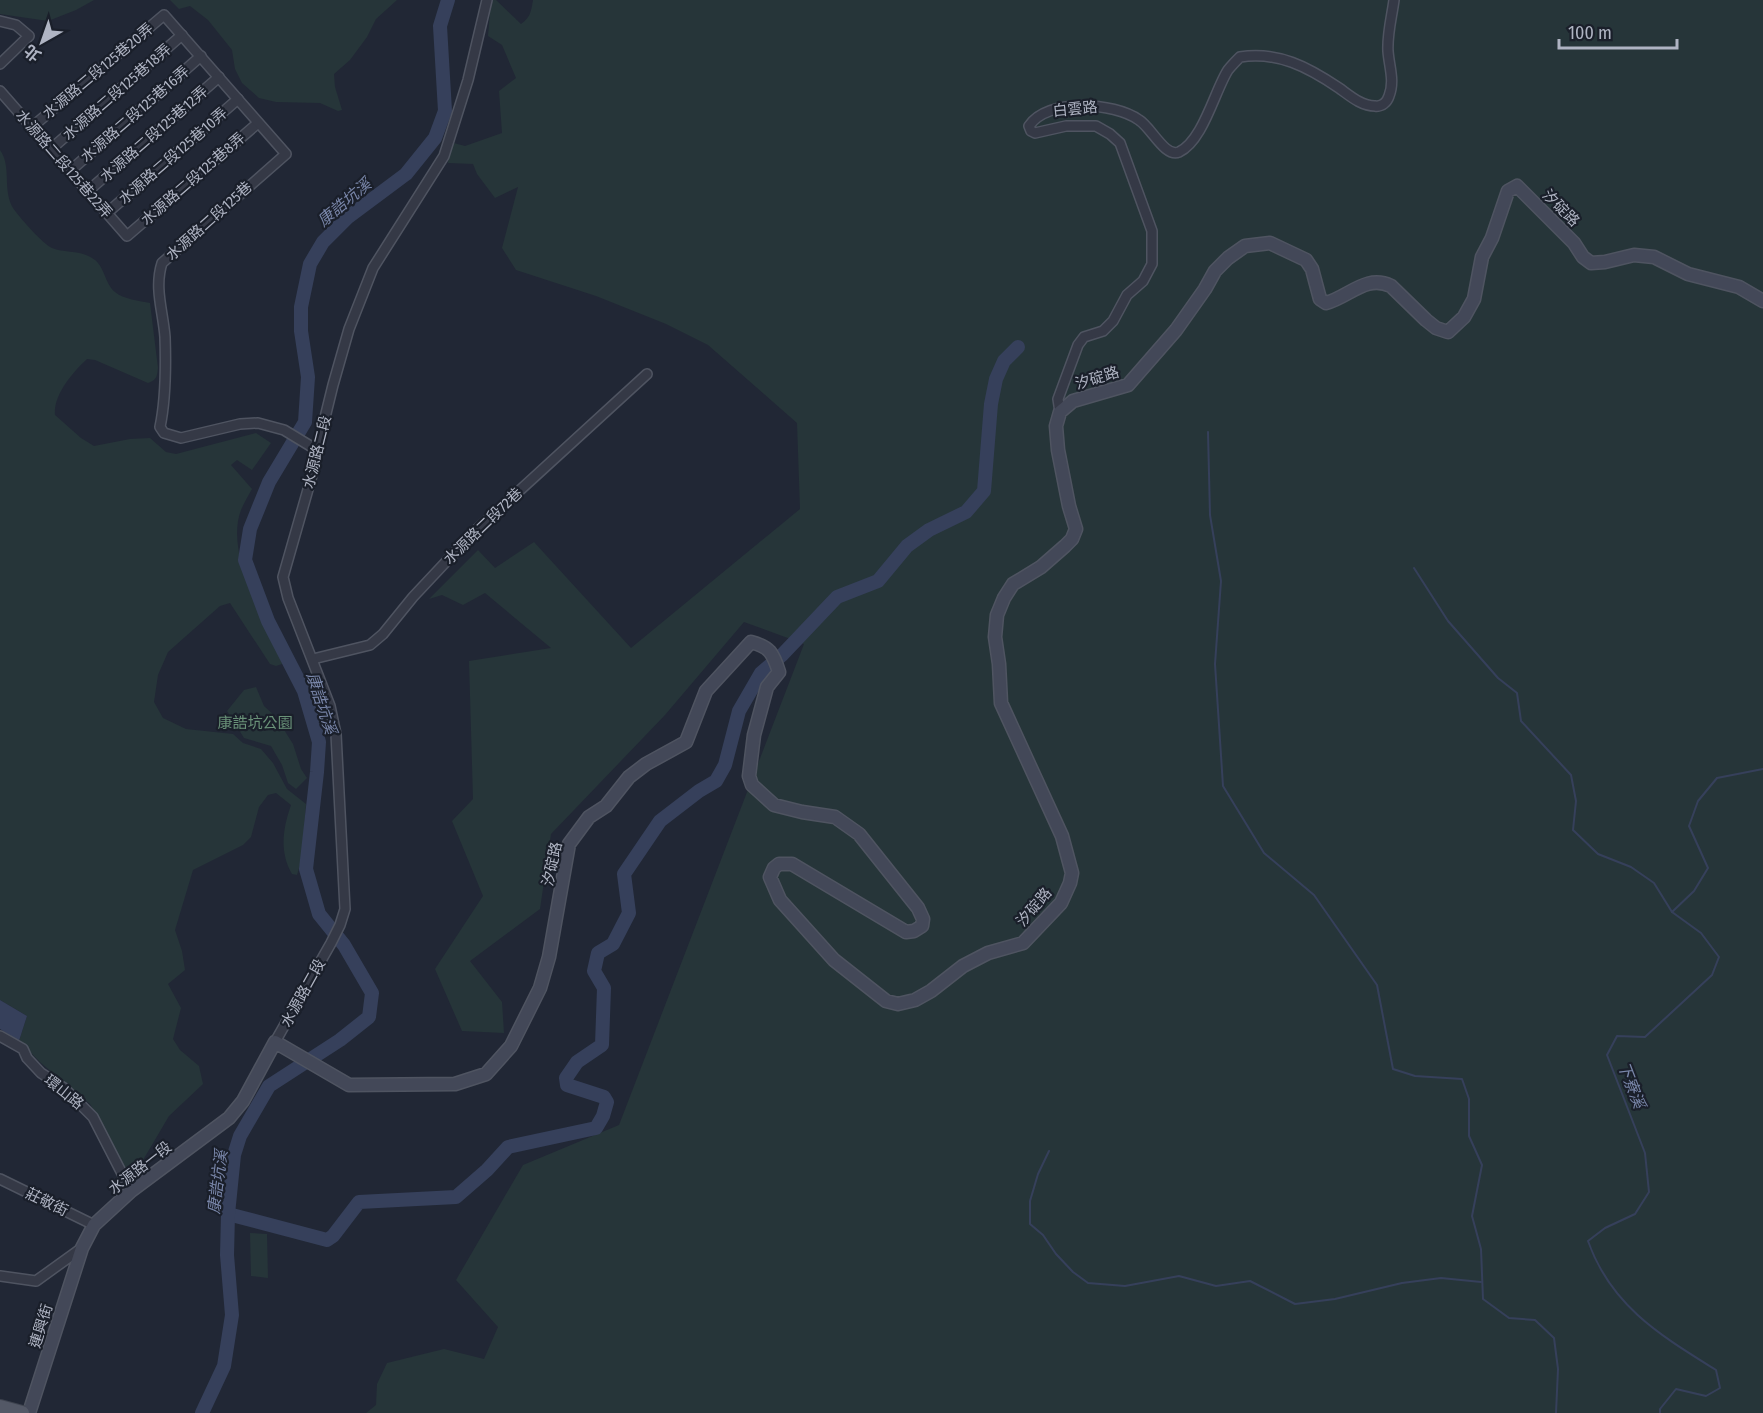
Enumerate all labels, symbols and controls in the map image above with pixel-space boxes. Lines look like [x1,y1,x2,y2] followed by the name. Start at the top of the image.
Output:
[12,12,72,72] north arrow
[1559,12,1678,50] scale bar
[39,20,157,122] street label: 水源路二段125巷20弄
[1568,22,1612,44] text: 100 m
[59,40,175,144] street label: 水源路二段125巷18弄
[20,41,45,66] text: 北
[77,62,193,166] street label: 水源路二段125巷16弄
[96,82,212,186] street label: 水源路二段125巷12弄
[1052,98,1098,120] street label: 白雲路
[115,104,231,208] street label: 水源路二段125巷10弄
[12,106,116,222] street label: 水源路二段125巷22弄
[137,129,249,229] street label: 水源路二段125巷8弄
[314,173,376,230] water label: 康誥坑溪
[162,178,256,264] street label: 水源路二段125巷
[1539,186,1583,230] street label: 汐碇路
[1073,363,1121,393] street label: 汐碇路
[299,413,335,491] street label: 水源路二段
[440,484,526,568] street label: 水源路二段72巷
[303,670,341,738] water label: 康誥坑溪
[217,714,293,732] park label: 康誥坑公園
[539,840,565,888] street label: 汐碇路
[1013,884,1055,930] street label: 汐碇路
[277,956,329,1030] street label: 水源路二段
[1614,1059,1650,1113] water label: 下寮溪
[41,1071,87,1113] street label: 環山路
[105,1138,175,1198] street label: 水源路一段
[204,1147,231,1215] water label: 康誥坑溪
[23,1184,71,1220] street label: 莊敬街
[26,1302,56,1350] street label: 連興街

